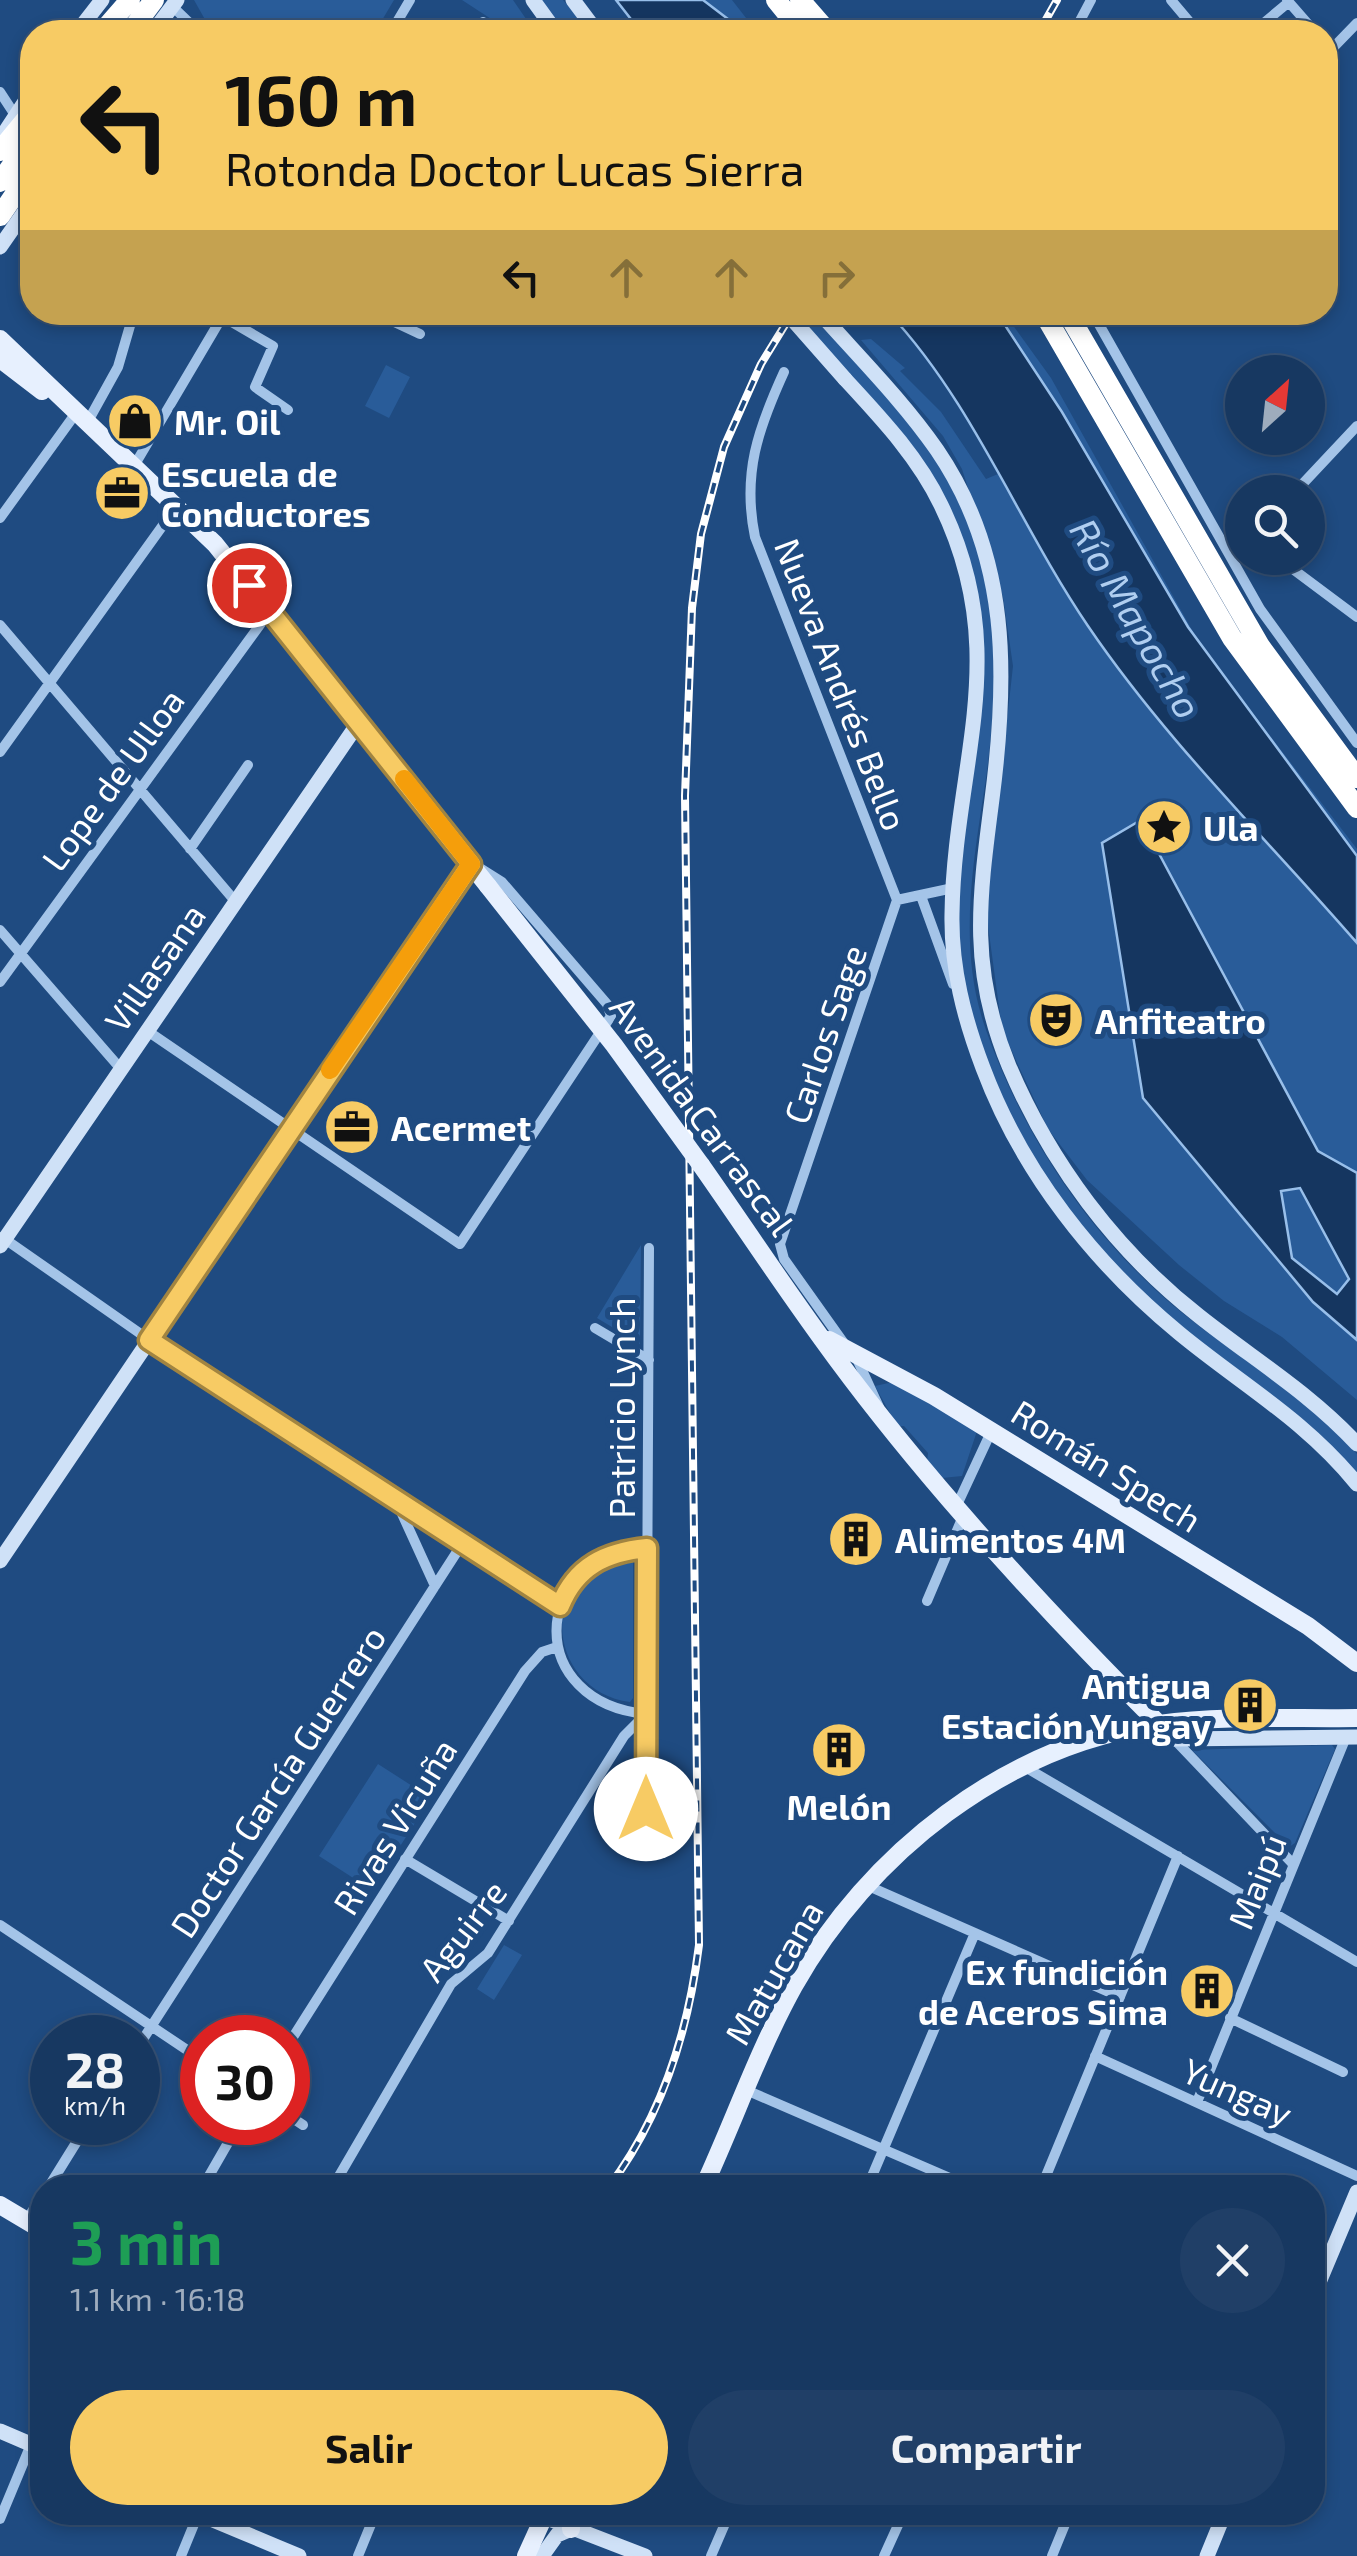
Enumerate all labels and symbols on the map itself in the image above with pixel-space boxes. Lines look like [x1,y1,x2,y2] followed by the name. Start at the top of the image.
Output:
[1225,355,1325,455] north arrow
[105,391,165,451] shop icon: Mr. Oil
[174,400,281,442] place label: Mr. Oil
[161,452,371,534] place label: Escuela de Conductores
[92,463,152,523] office icon: Escuela de Conductores
[1061,510,1213,726] water label: Río Mapocho
[767,532,917,836] street label: Nueva Andrés Bello
[207,543,292,628] pin
[32,680,192,878] street label: Lope de Ulloa
[1134,797,1194,857] place icon: Ula
[1203,806,1258,848] place label: Ula
[95,895,213,1039] street label: Villasana
[774,939,874,1129] street label: Carlos Sage
[602,987,804,1243] street label: Avenida Carrascal
[1026,990,1086,1050] theatre icon: Anfiteatro
[1095,999,1266,1041] place label: Anfiteatro
[322,1097,382,1157] office icon: Acermet
[391,1106,531,1148] place label: Acermet
[600,1297,642,1519] street label: Patricio Lynch
[1004,1390,1210,1540] street label: Román Spech
[826,1509,886,1569] building icon: Alimentos 4M
[895,1518,1126,1560] place label: Alimentos 4M
[161,1617,393,1945] street label: Doctor García Guerrero
[941,1664,1211,1747] place label: Antigua Estación Yungay
[1220,1675,1280,1735] building icon: Antigua Estación Yungay
[809,1720,869,1780] building icon: Melón
[323,1730,465,1922] street label: Rivas Vicuña
[594,1757,698,1861] position arrow
[787,1785,891,1827] place label: Melón
[1218,1827,1294,1935] street label: Maipú
[410,1871,514,1989] street label: Aguirre
[715,1893,831,2051] street label: Matucana
[918,1950,1168,2032] place label: Ex fundición de Aceros Sima
[1177,1961,1237,2021] building icon: Ex fundición de Aceros Sima
[180,2015,310,2145] speed limit sign: 30
[1177,2048,1299,2134] street label: Yungay

